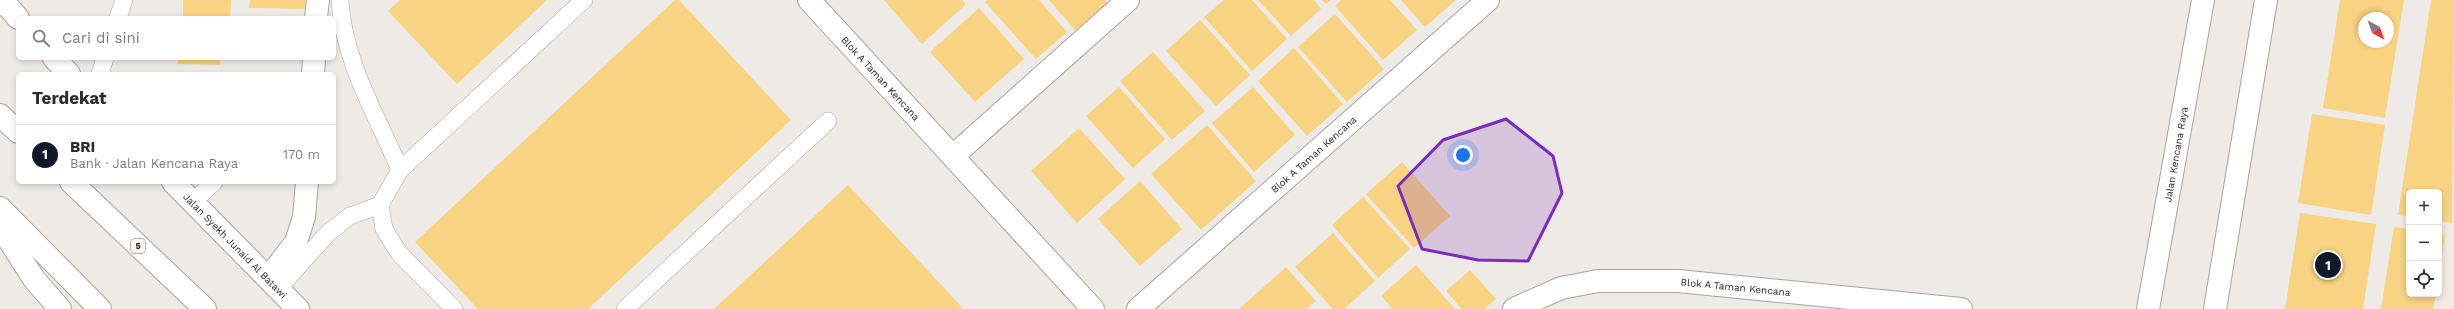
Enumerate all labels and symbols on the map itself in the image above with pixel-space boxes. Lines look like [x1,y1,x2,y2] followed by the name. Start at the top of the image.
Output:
[2358,12,2394,48] north arrow
[839,34,922,123] street label: Blok A Taman Kencana
[2162,106,2189,203] street label: Jalan Kencana Raya
[1268,113,1359,195] street label: Blok A Taman Kencana
[1453,145,1473,165] your location
[181,191,289,300] street label: Jalan Syekh Junaid Al Batawi
[131,239,145,253] road number: 5
[2315,250,2341,280] pin: 1
[1680,276,1791,298] street label: Blok A Taman Kencana

